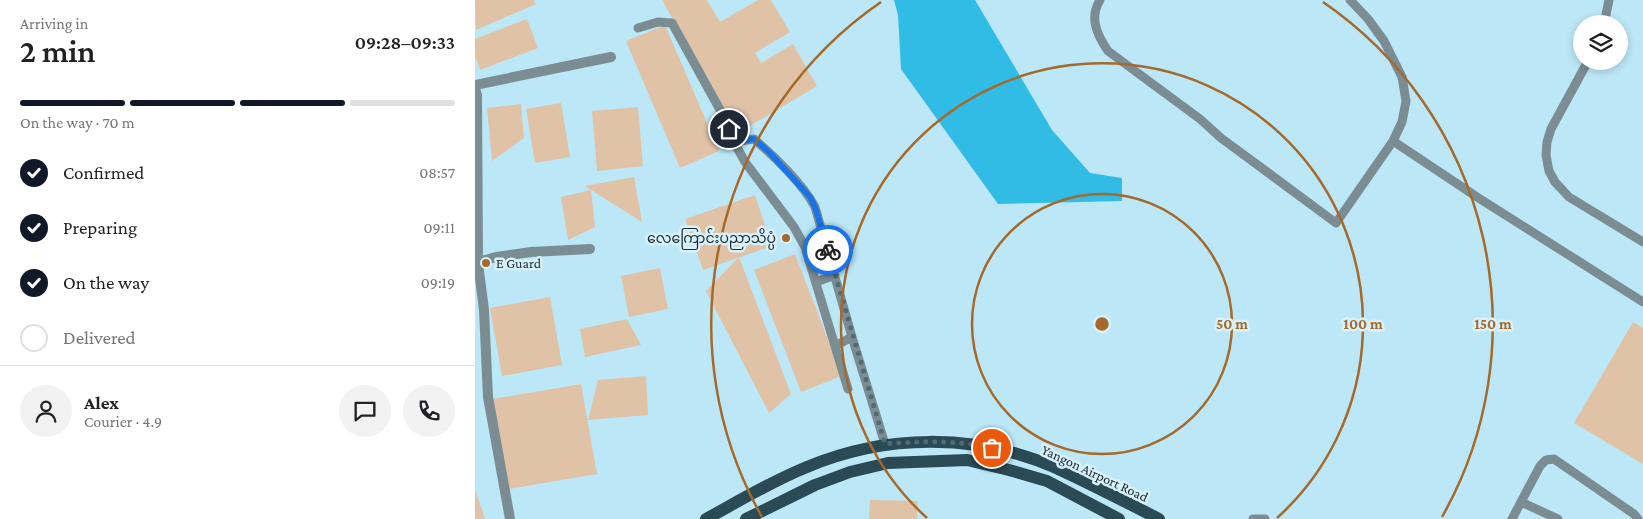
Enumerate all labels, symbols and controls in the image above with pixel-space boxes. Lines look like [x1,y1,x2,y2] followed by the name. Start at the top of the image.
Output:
[20,15,88,32] text: Arriving in
[1573,15,1628,70] map controls
[1573,15,1628,70] button: layers
[355,32,455,53] text: 09:28–09:33
[20,33,95,69] text: 2 min
[708,108,750,150] pin
[20,114,134,131] text: On the way · 70 m
[715,115,743,143] icon: home
[20,159,48,187] icon: check
[63,162,144,183] text: Confirmed
[419,164,455,181] text: 08:57
[20,214,48,242] icon: check
[63,217,137,238] text: Preparing
[424,219,455,236] text: 09:11
[803,225,853,275] courier
[647,228,776,250] place label: လေကြောင်းပညာသိပ္ပံ
[780,232,792,244] marker: လေကြောင်းပညာသိပ္ပံ
[814,236,842,264] icon: bike
[496,255,542,271] place label: E Guard
[480,257,492,269] marker: E Guard
[20,269,48,297] icon: check
[63,272,149,293] text: On the way
[421,274,455,291] text: 09:19
[1093,315,1111,333] centre of rings
[1216,316,1248,332] text: 50 m
[1343,316,1383,332] text: 100 m
[1474,316,1512,332] text: 150 m
[63,327,136,348] text: Delivered
[20,385,72,437] button: person
[339,385,391,437] button: chat
[403,385,455,437] button: phone
[84,392,119,413] text: Alex
[84,413,162,430] text: Courier · 4.9
[971,427,1013,469] pin
[978,434,1006,462] icon: bag
[1039,441,1151,505] street label: Yangon Airport Road

